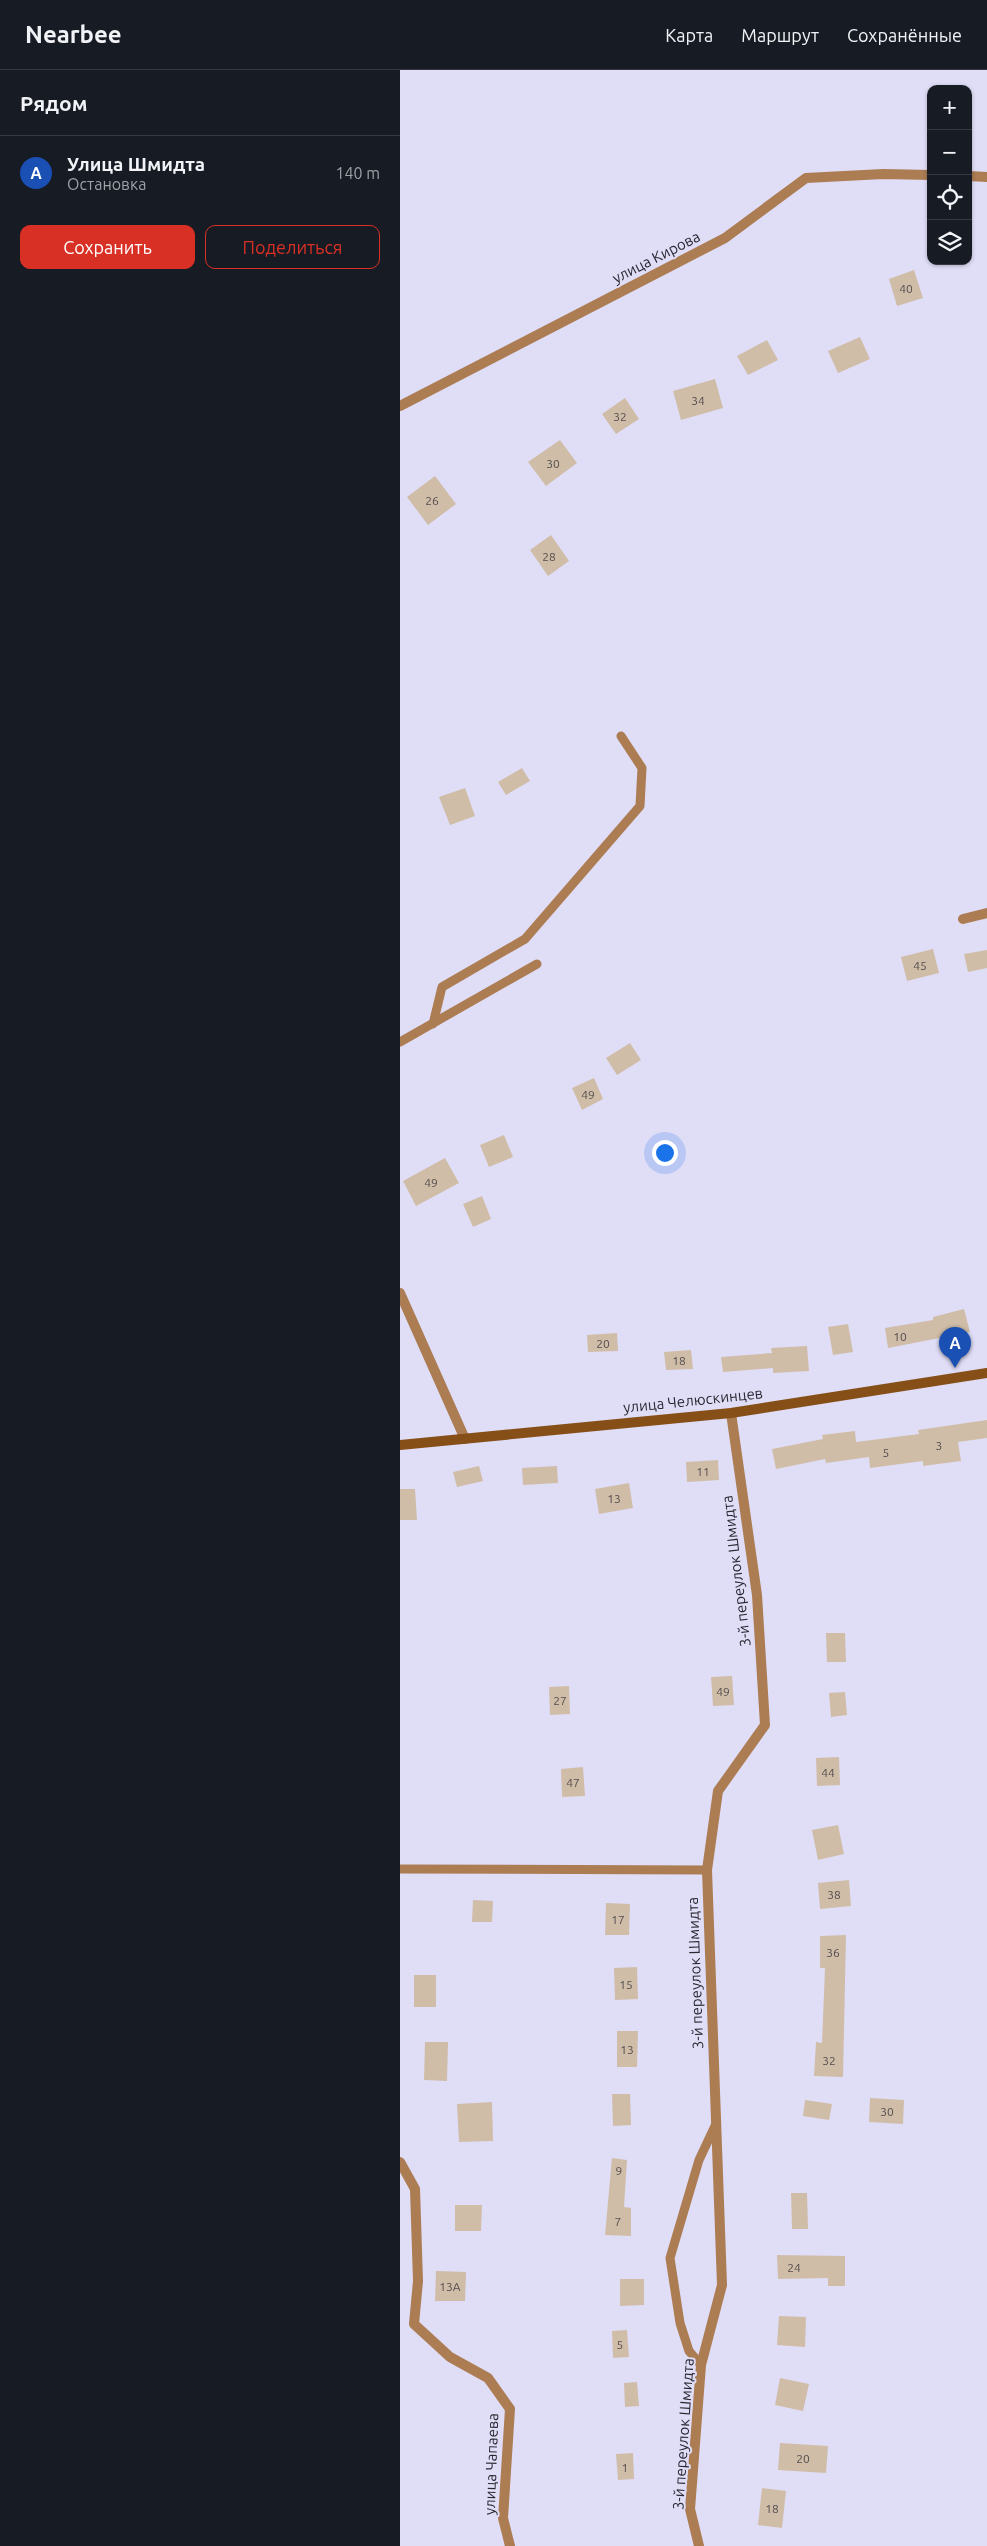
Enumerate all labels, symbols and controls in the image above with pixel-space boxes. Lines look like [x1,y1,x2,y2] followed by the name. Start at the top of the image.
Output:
[25,21,122,48] text: Nearbee
[665,25,713,45] text: Карта
[741,25,819,45] text: Маршрут
[847,25,962,45] text: Сохранённые
[927,85,972,265] map controls
[927,85,972,130] button: +
[20,91,88,115] text: Рядом
[927,130,972,175] button: −
[67,153,205,175] text: Улица Шмидта
[30,164,42,182] text: A
[335,164,380,182] text: 140 m
[67,175,146,193] text: Остановка
[927,175,972,220] button: locate
[927,220,972,265] button: layers
[20,225,195,269] button: Сохранить
[205,225,380,269] button: Поделиться
[609,228,703,286] street label: улица Кирова
[899,282,913,295] house number: 40
[691,394,705,407] house number: 34
[613,410,627,423] house number: 32
[546,457,560,470] house number: 30
[425,494,439,507] house number: 26
[542,550,556,563] house number: 28
[913,959,927,972] house number: 45
[581,1088,595,1101] house number: 49
[652,1140,678,1166] your location
[424,1176,438,1189] house number: 49
[939,1327,971,1368] pin: A
[893,1330,907,1343] house number: 10
[596,1337,610,1350] house number: 20
[672,1354,686,1367] house number: 18
[622,1384,764,1416] street label: улица Челюскинцев
[936,1439,942,1452] house number: 3
[883,1446,889,1459] house number: 5
[696,1465,710,1478] house number: 11
[607,1492,621,1505] house number: 13
[718,1494,754,1648] street label: 3-й переулок Шмидта
[716,1685,730,1698] house number: 49
[553,1694,567,1707] house number: 27
[821,1766,835,1779] house number: 44
[566,1776,580,1789] house number: 47
[827,1888,841,1901] house number: 38
[684,1897,706,2049] street label: 3-й переулок Шмидта
[611,1913,625,1926] house number: 17
[826,1946,840,1959] house number: 36
[619,1978,633,1991] house number: 15
[620,2043,634,2056] house number: 13
[822,2054,836,2067] house number: 32
[880,2105,894,2118] house number: 30
[616,2164,622,2177] house number: 9
[615,2215,621,2228] house number: 7
[787,2261,801,2274] house number: 24
[439,2280,461,2293] house number: 13А
[617,2338,623,2351] house number: 5
[669,2357,697,2511] street label: 3-й переулок Шмидта
[481,2413,501,2515] street label: улица Чапаева
[796,2452,810,2465] house number: 20
[622,2461,628,2474] house number: 1
[765,2502,779,2515] house number: 18

